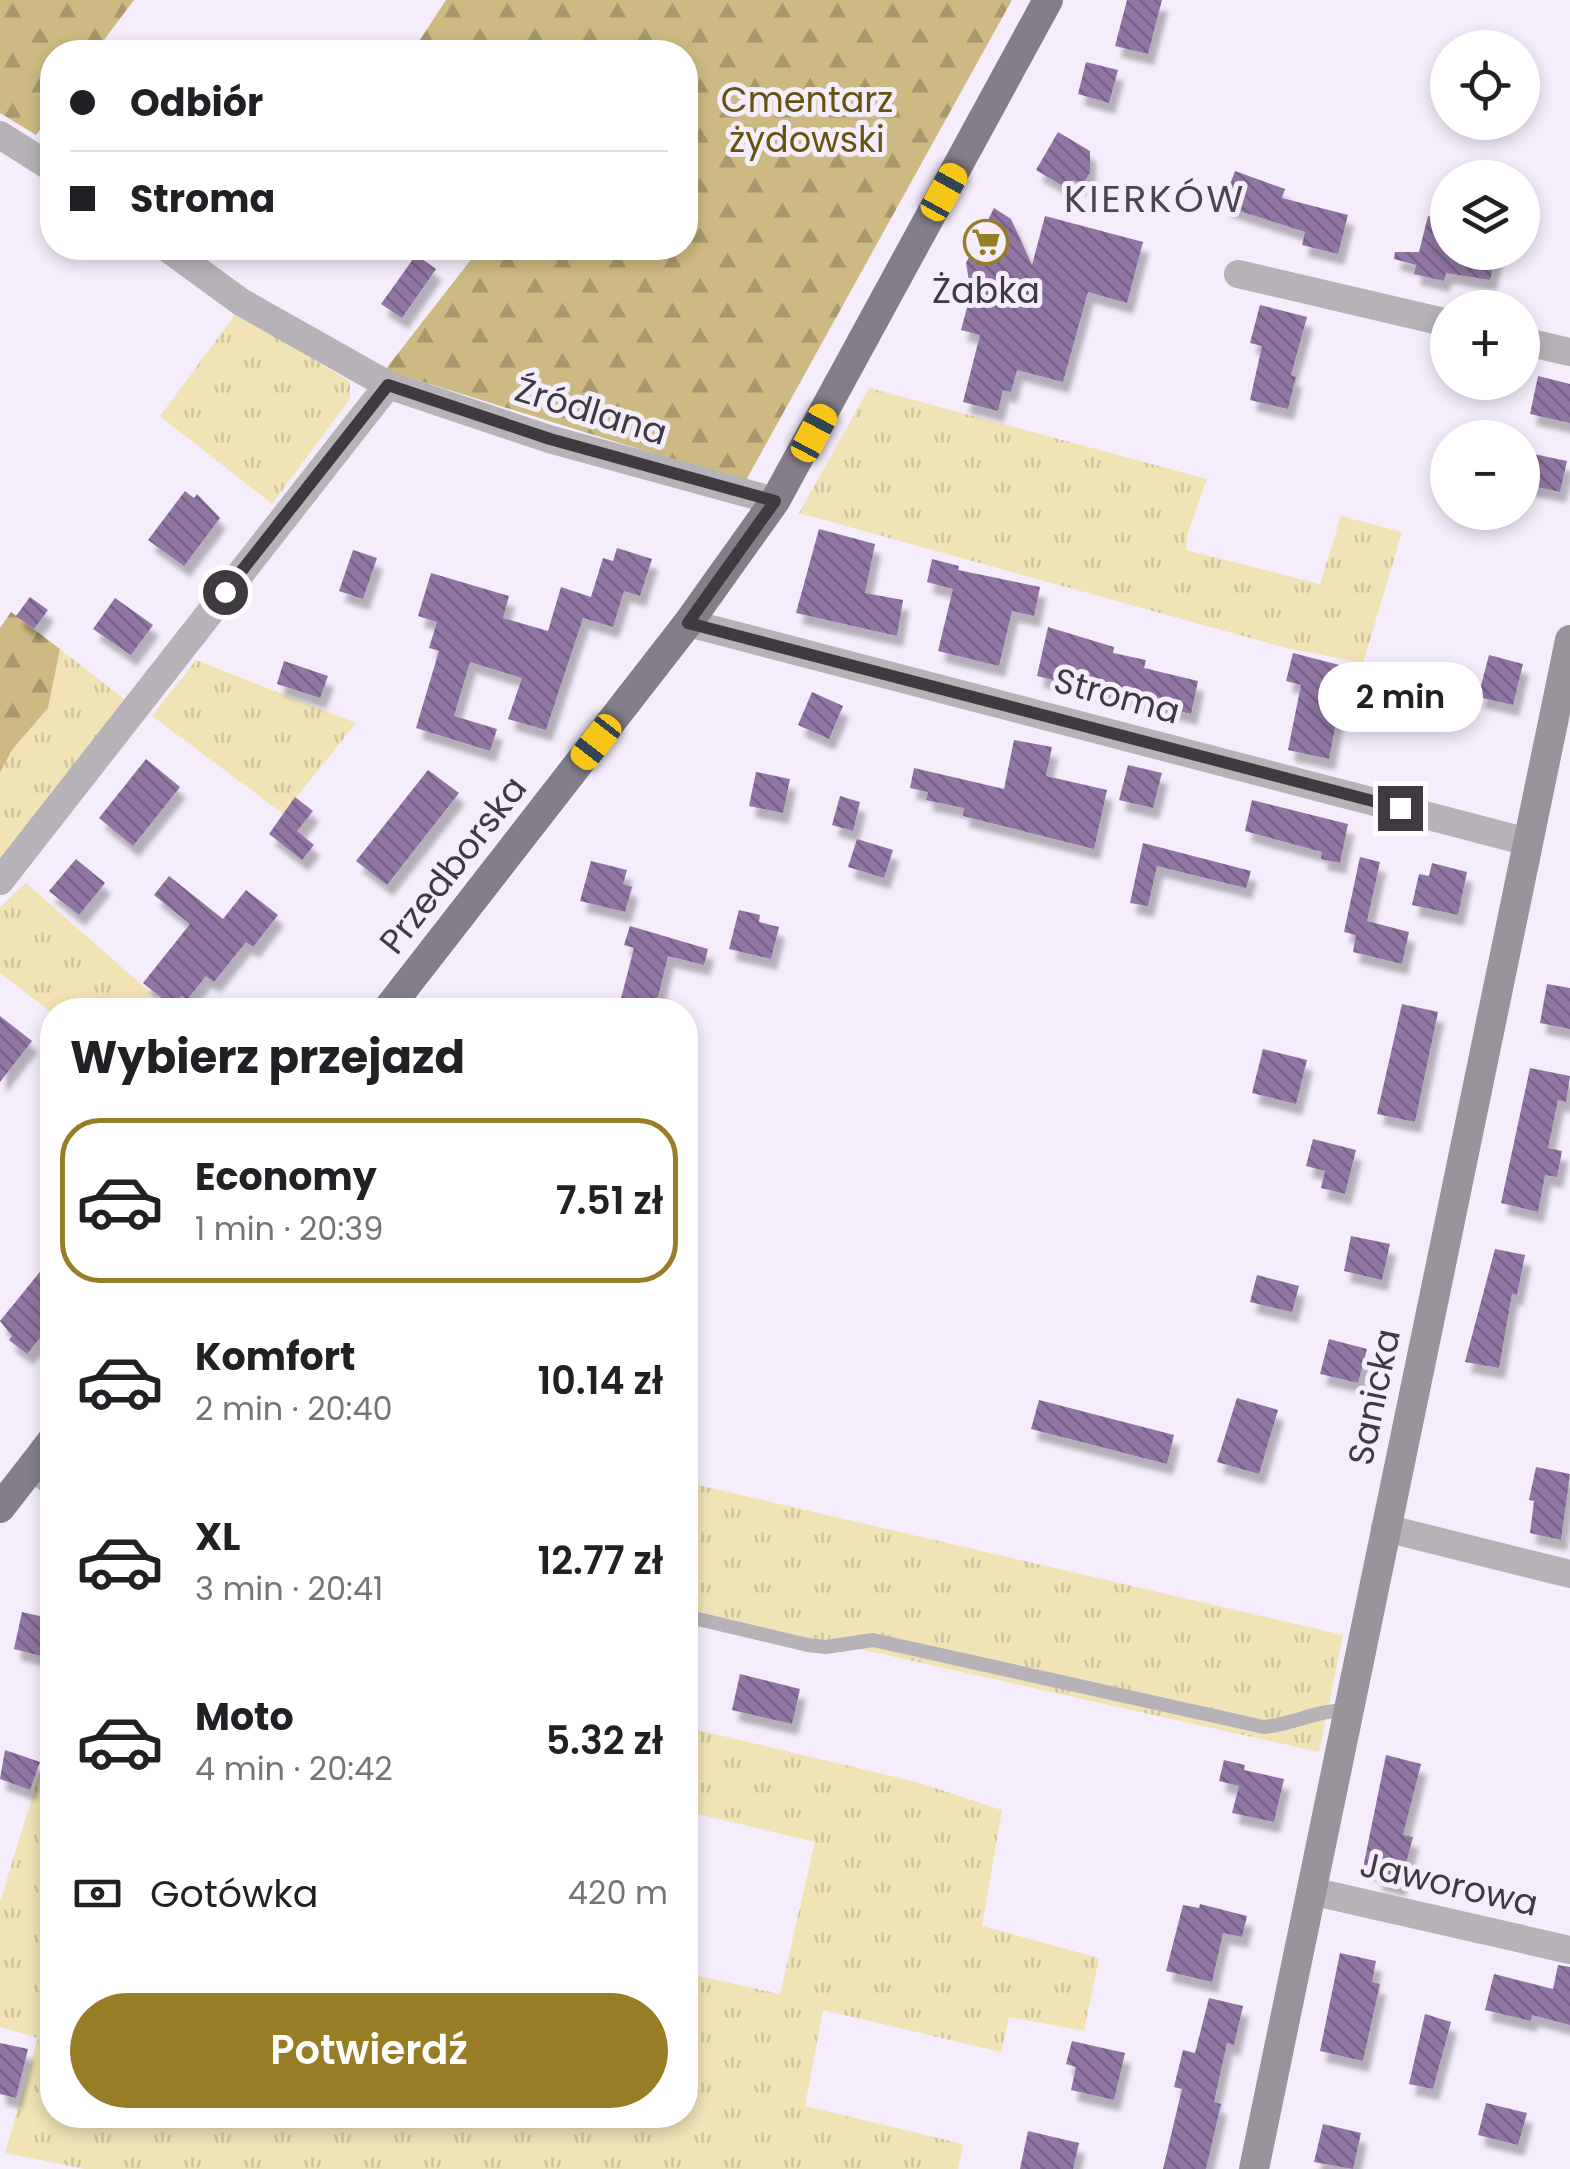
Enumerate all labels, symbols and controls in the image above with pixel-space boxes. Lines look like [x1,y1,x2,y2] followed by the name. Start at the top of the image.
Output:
[1430,30,1540,530] map controls
[1430,30,1540,140] button: locate
[721,75,893,164] park label: Cmentarz żydowski
[130,76,263,129] text: Odbiór
[916,158,972,226] car
[1430,160,1540,270] button: layers
[130,172,275,225] text: Stroma
[1064,172,1246,225] district label: KIERKÓW
[963,219,1009,265] supermarket icon: Żabka
[932,266,1040,315] place label: Żabka
[1430,290,1540,400] button: +
[509,364,673,457] street label: Źródlana
[787,399,841,467] car
[1430,420,1540,530] button: −
[203,570,248,615] route start
[1049,655,1186,736] street label: Stroma
[1318,663,1482,733] callout: 2 min
[1356,674,1445,719] text: 2 min
[566,709,626,775] car
[368,765,538,964] street label: Przedborska
[1378,786,1423,831] route end
[70,1026,465,1089] text: Wybierz przejazd
[195,1150,377,1203] text: Economy
[75,1156,165,1246] icon: car
[556,1174,663,1227] text: 7.51 zł
[195,1206,383,1251] text: 1 min · 20:39
[1335,1324,1412,1470] street label: Sanicka
[195,1330,356,1383] text: Komfort
[75,1336,165,1426] icon: car
[538,1354,663,1407] text: 10.14 zł
[195,1386,393,1431] text: 2 min · 20:40
[195,1510,240,1563] text: XL
[75,1516,165,1606] icon: car
[537,1534,663,1587] text: 12.77 zł
[195,1566,383,1611] text: 3 min · 20:41
[195,1690,294,1743] text: Moto
[75,1696,165,1786] icon: car
[546,1714,663,1767] text: 5.32 zł
[195,1746,393,1791] text: 4 min · 20:42
[1355,1839,1543,1928] street label: Jaworowa
[70,1866,125,1921] icon: cash
[150,1867,318,1920] text: Gotówka
[568,1870,668,1915] text: 420 m
[70,1993,668,2108] button: Potwierdź

